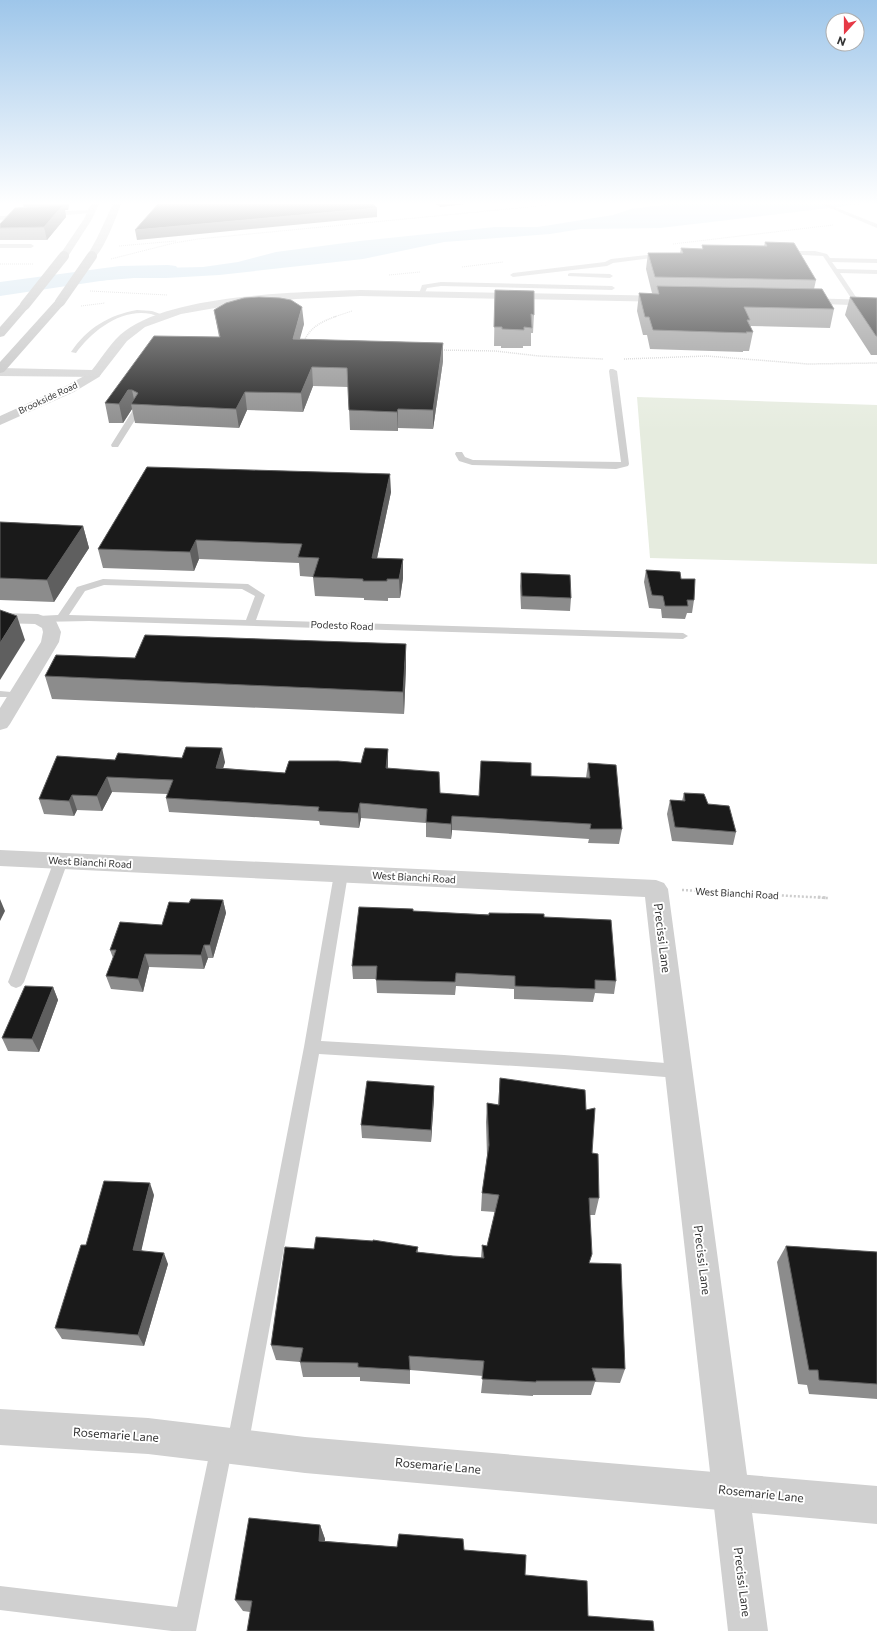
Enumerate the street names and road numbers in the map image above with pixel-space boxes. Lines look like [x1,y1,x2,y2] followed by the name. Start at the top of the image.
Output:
[16,379,79,416] street label: Brookside Road
[310,618,374,632] street label: Podesto Road
[48,854,132,870] street label: West Bianchi Road
[372,869,456,885] street label: West Bianchi Road
[695,885,779,901] street label: West Bianchi Road
[652,902,674,974] street label: Precissi Lane
[692,1224,714,1296] street label: Precissi Lane
[73,1424,160,1444] street label: Rosemarie Lane
[395,1454,482,1476] street label: Rosemarie Lane
[718,1482,805,1504] street label: Rosemarie Lane
[732,1546,754,1618] street label: Precissi Lane

